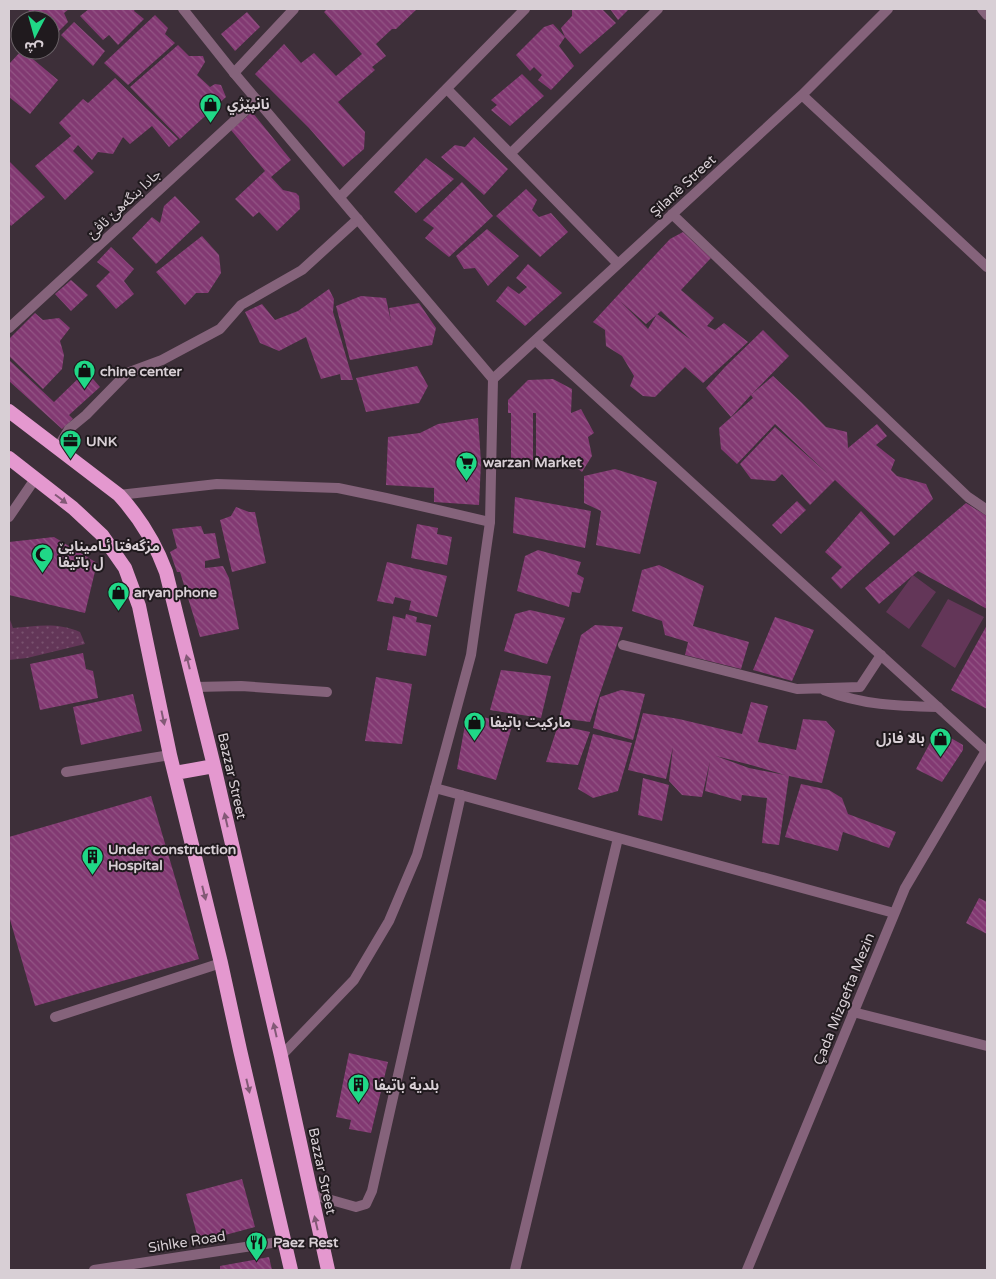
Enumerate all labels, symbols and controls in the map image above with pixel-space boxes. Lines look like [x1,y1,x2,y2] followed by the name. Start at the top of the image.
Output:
[10,10,60,60] north arrow
[23,38,44,57] text: ش
[199,92,223,123] shop icon: نانپێژي
[227,96,270,115] place label: نانپێژي
[647,151,720,221] street label: Şílanê Street
[84,165,164,243] street label: جادا بنگەهێ ئاڤێ
[72,359,96,390] shop icon: chine center
[100,363,182,380] place label: chine center
[58,429,82,460] office icon: UNK
[86,433,118,450] place label: UNK
[455,450,479,481] supermarket icon: warzan Market
[483,454,582,471] place label: warzan Market
[54,494,68,504] one-way arrow
[58,538,160,571] place label: مزگەفتا ئـامینایێ ل باتیفا
[30,542,54,573] mosque icon: مزگەفتا ئـامینایێ ل باتیفا
[106,580,130,611] shop icon: aryan phone
[134,584,217,601] place label: aryan phone
[184,655,192,670] one-way arrow
[159,710,167,726] one-way arrow
[462,710,486,741] shop icon: ماركيت باتيفا
[490,714,571,731] place label: ماركيت باتيفا
[929,726,953,757] shop icon: بالا فازل
[876,730,925,747] place label: بالا فازل
[214,731,250,822] street label: Bazzar Street
[222,813,230,828] one-way arrow
[108,841,236,874] place label: Under construction Hospital
[80,845,104,876] building icon: Under construction Hospital
[200,886,208,901] one-way arrow
[810,931,878,1067] street label: Çada Mizgefta Mezin
[271,1022,279,1037] one-way arrow
[346,1073,370,1104] building icon: بلدية باتيفا
[374,1077,439,1094] place label: بلدية باتيفا
[244,1078,252,1093] one-way arrow
[304,1126,340,1217] street label: Bazzar Street
[312,1215,320,1230] one-way arrow
[147,1227,227,1257] street label: Sihlke Road
[245,1230,269,1261] restaurant icon: Paez Rest
[273,1234,339,1251] place label: Paez Rest

